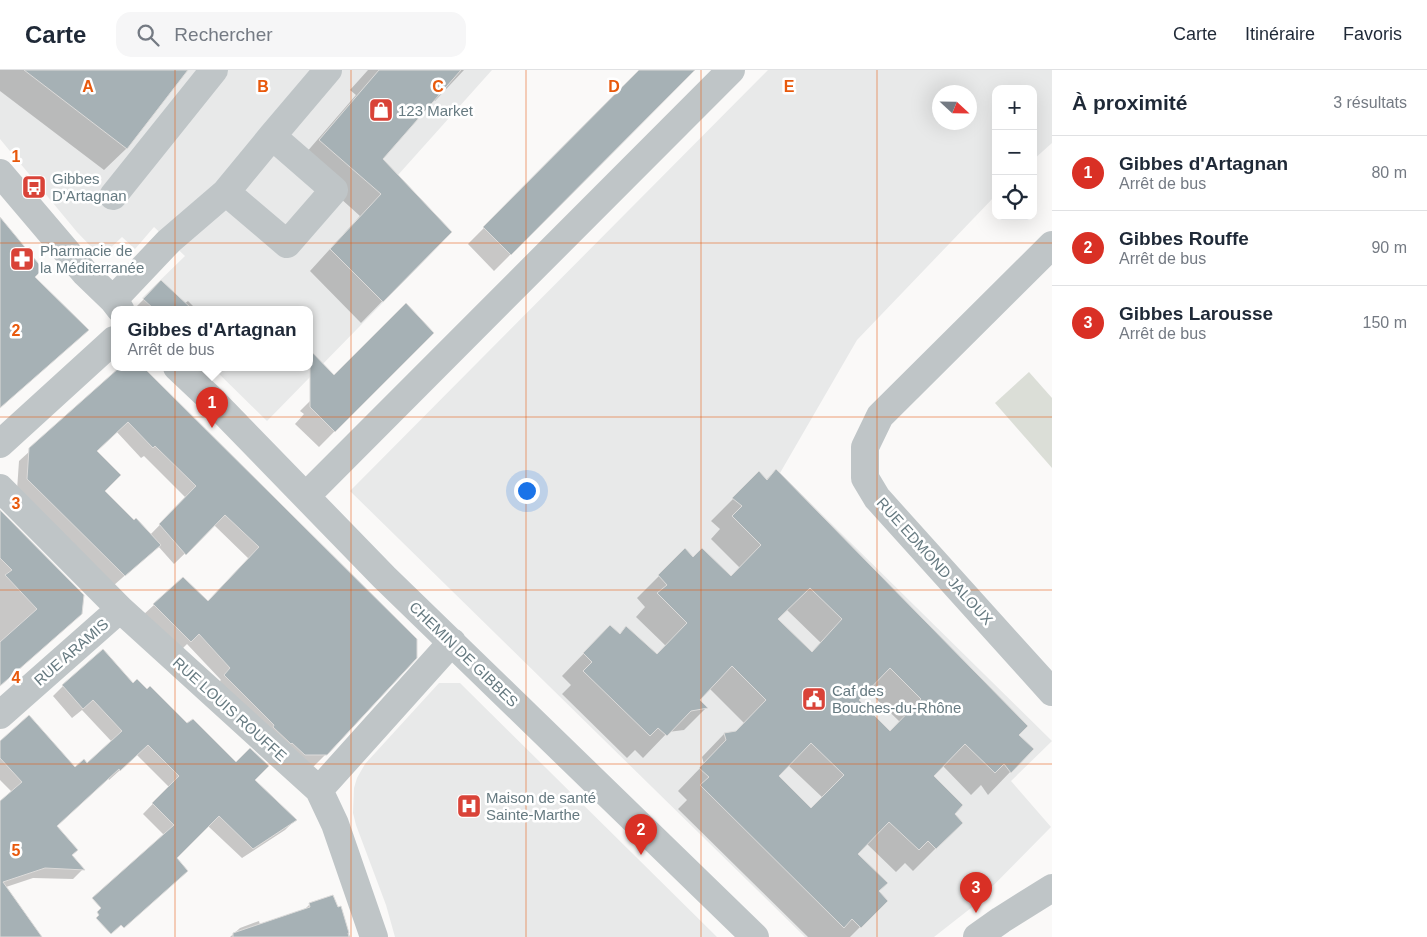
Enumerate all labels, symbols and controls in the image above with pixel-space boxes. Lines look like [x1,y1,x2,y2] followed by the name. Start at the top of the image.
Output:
[116,12,466,57] search box
[25,21,86,48] text: Carte
[134,21,162,49] icon: search
[174,24,273,45] text: Rechercher
[1173,24,1217,44] text: Carte
[1245,24,1315,44] text: Itinéraire
[1343,24,1402,44] text: Favoris
[82,78,94,95] text: A
[257,78,269,95] text: B
[432,78,444,95] text: C
[608,78,620,95] text: D
[784,78,795,95] text: E
[932,85,977,130] north arrow
[992,85,1037,220] map controls
[992,85,1037,130] button: +
[1072,91,1188,114] text: À proximité
[1333,94,1407,111] text: 3 résultats
[368,97,394,123] shop icon: 123 Market
[398,102,474,119] place label: 123 Market
[992,130,1037,175] button: −
[12,148,21,165] text: 1
[1119,153,1288,174] text: Gibbes d'Artagnan
[1084,164,1092,181] text: 1
[1371,164,1407,181] text: 80 m
[52,170,127,204] place label: Gibbes D'Artagnan
[21,174,47,200] bus stop icon: Gibbes D'Artagnan
[992,175,1037,220] button: locate
[1119,175,1206,192] text: Arrêt de bus
[1119,228,1249,249] text: Gibbes Rouffe
[1084,239,1092,256] text: 2
[1371,239,1407,256] text: 90 m
[40,242,144,276] place label: Pharmacie de la Méditerranée
[9,246,35,272] pharmacy icon: Pharmacie de la Méditerranée
[1119,250,1206,267] text: Arrêt de bus
[1119,303,1273,324] text: Gibbes Larousse
[111,306,313,371] popup
[1084,314,1092,331] text: 3
[1363,314,1407,331] text: 150 m
[127,319,297,340] text: Gibbes d'Artagnan
[12,322,21,339] text: 2
[1119,325,1206,342] text: Arrêt de bus
[127,341,215,358] text: Arrêt de bus
[196,387,228,428] pin: 1
[514,478,540,504] your location
[873,494,997,628] street label: RUE EDMOND JALOUX
[12,495,21,512] text: 3
[406,598,522,710] street label: CHEMIN DE GIBBES
[31,615,111,689] street label: RUE ARAMIS
[170,654,290,764] street label: RUE LOUIS ROUFFE
[12,669,21,686] text: 4
[832,682,961,716] place label: Caf des Bouches-du-Rhône
[801,686,827,712] public building icon: Caf des Bouches-du-Rhône
[486,789,596,823] place label: Maison de santé Sainte-Marthe
[456,793,482,819] hospital icon: Maison de santé Sainte-Marthe
[625,814,657,855] pin: 2
[12,842,21,859] text: 5
[960,872,992,913] pin: 3

